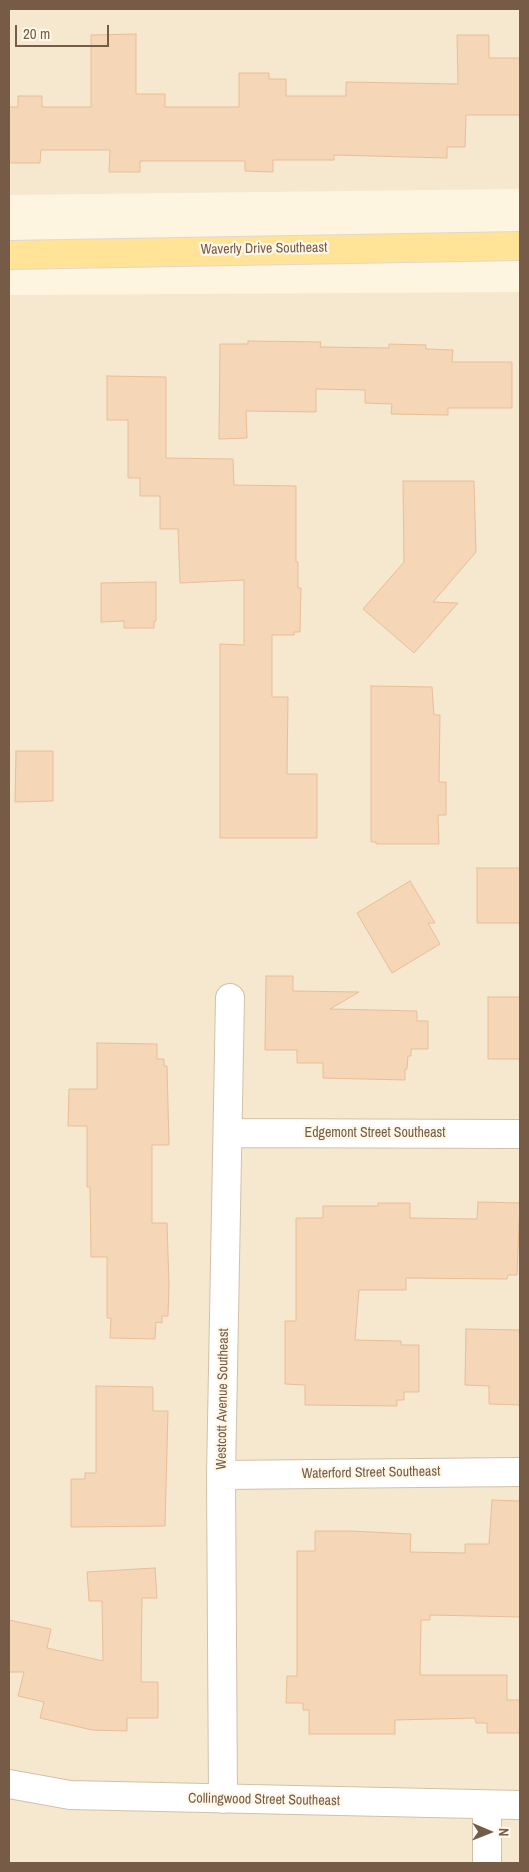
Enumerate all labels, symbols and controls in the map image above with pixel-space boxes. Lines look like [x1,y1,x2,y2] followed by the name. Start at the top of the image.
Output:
[18,15,111,47] scale bar
[23,23,50,44] text: 20 m
[201,239,327,259] street label: Waverly Drive Southeast
[304,1125,446,1141] street label: Edgemont Street Southeast
[213,1328,233,1470] street label: Westcott Avenue Southeast
[302,1463,440,1483] street label: Waterford Street Southeast
[188,1790,340,1810] street label: Collingwood Street Southeast
[464,1807,514,1857] north arrow
[495,1828,513,1837] text: N

